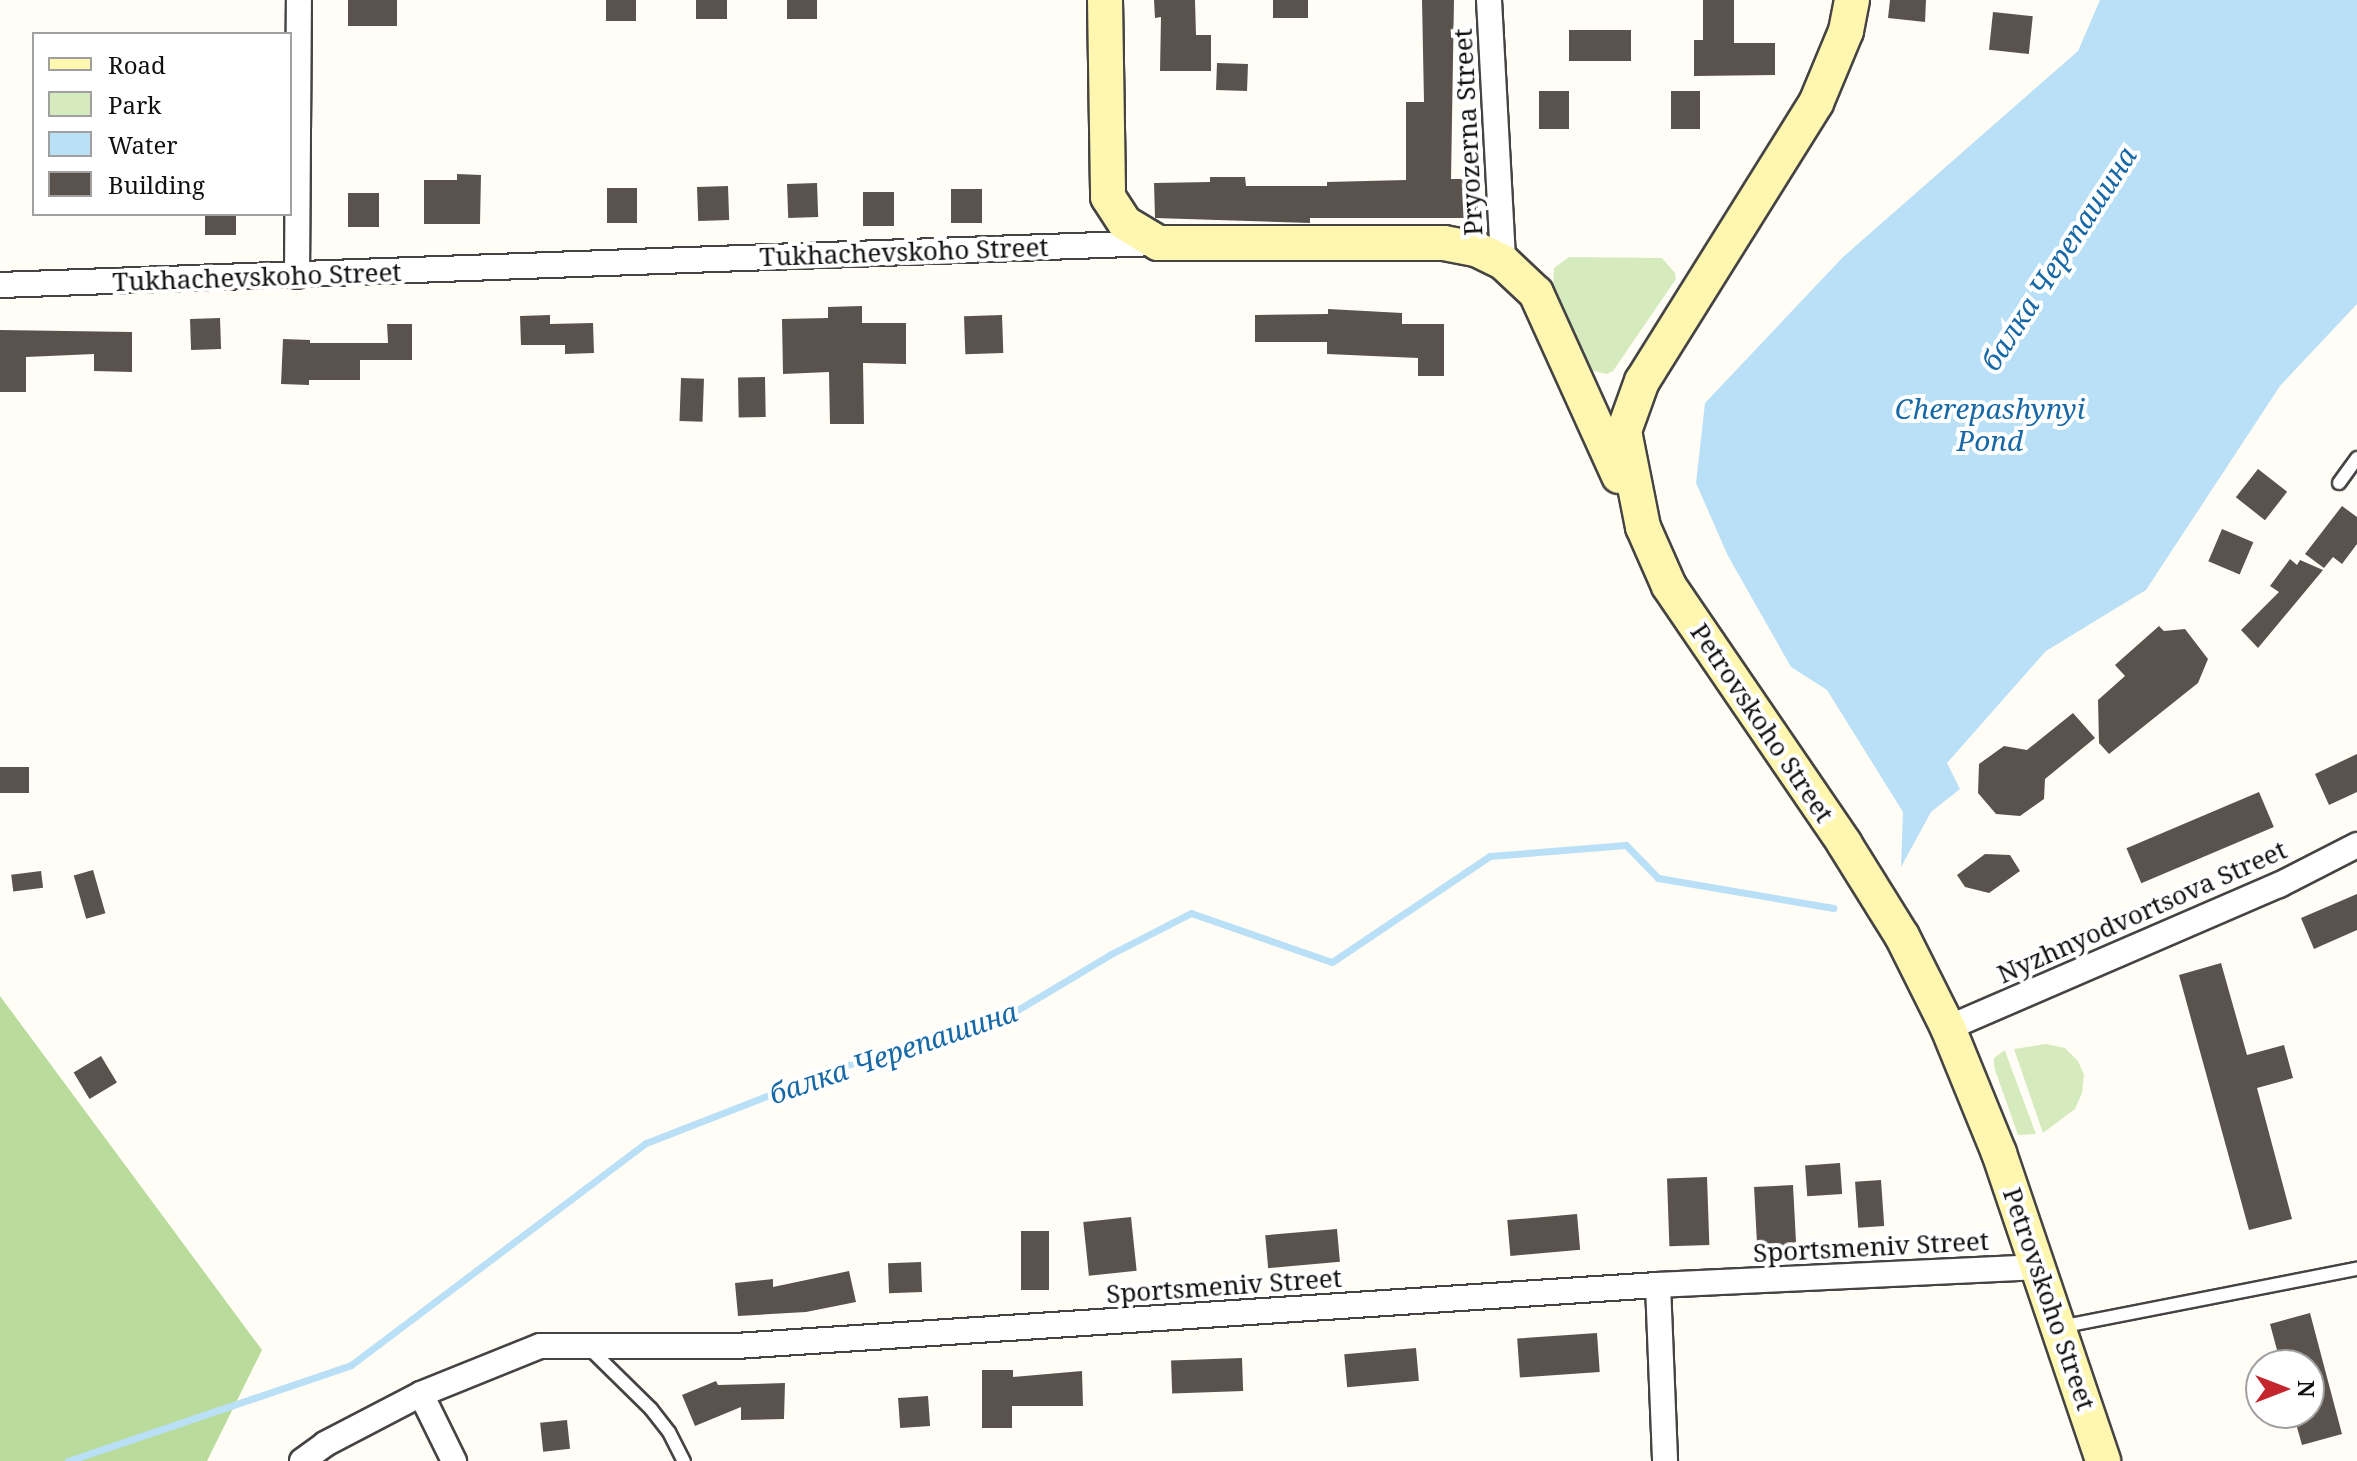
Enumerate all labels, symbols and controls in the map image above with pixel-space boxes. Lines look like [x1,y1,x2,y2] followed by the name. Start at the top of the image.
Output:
[1447,27,1489,237] street label: Pryozerna Street
[32,32,292,216] legend
[108,48,166,81] text: Road
[108,88,161,121] text: Park
[108,128,178,161] text: Water
[1973,140,2143,376] water label: балка Черепашина
[108,168,205,201] text: Building
[759,231,1049,273] street label: Tukhachevskoho Street
[112,256,402,298] street label: Tukhachevskoho Street
[1895,391,2085,457] water label: Cherepashynyi Pond
[1684,618,1840,828] street label: Petrovskoho Street
[1993,834,2291,990] street label: Nyzhnyodvortsova Street
[765,994,1021,1110] water label: балка Черепашина
[1996,1184,2102,1414] street label: Petrovskoho Street
[1752,1225,1990,1269] street label: Sportsmeniv Street
[1105,1262,1343,1310] street label: Sportsmeniv Street
[2245,1349,2325,1429] north arrow
[2292,1380,2322,1398] text: N

